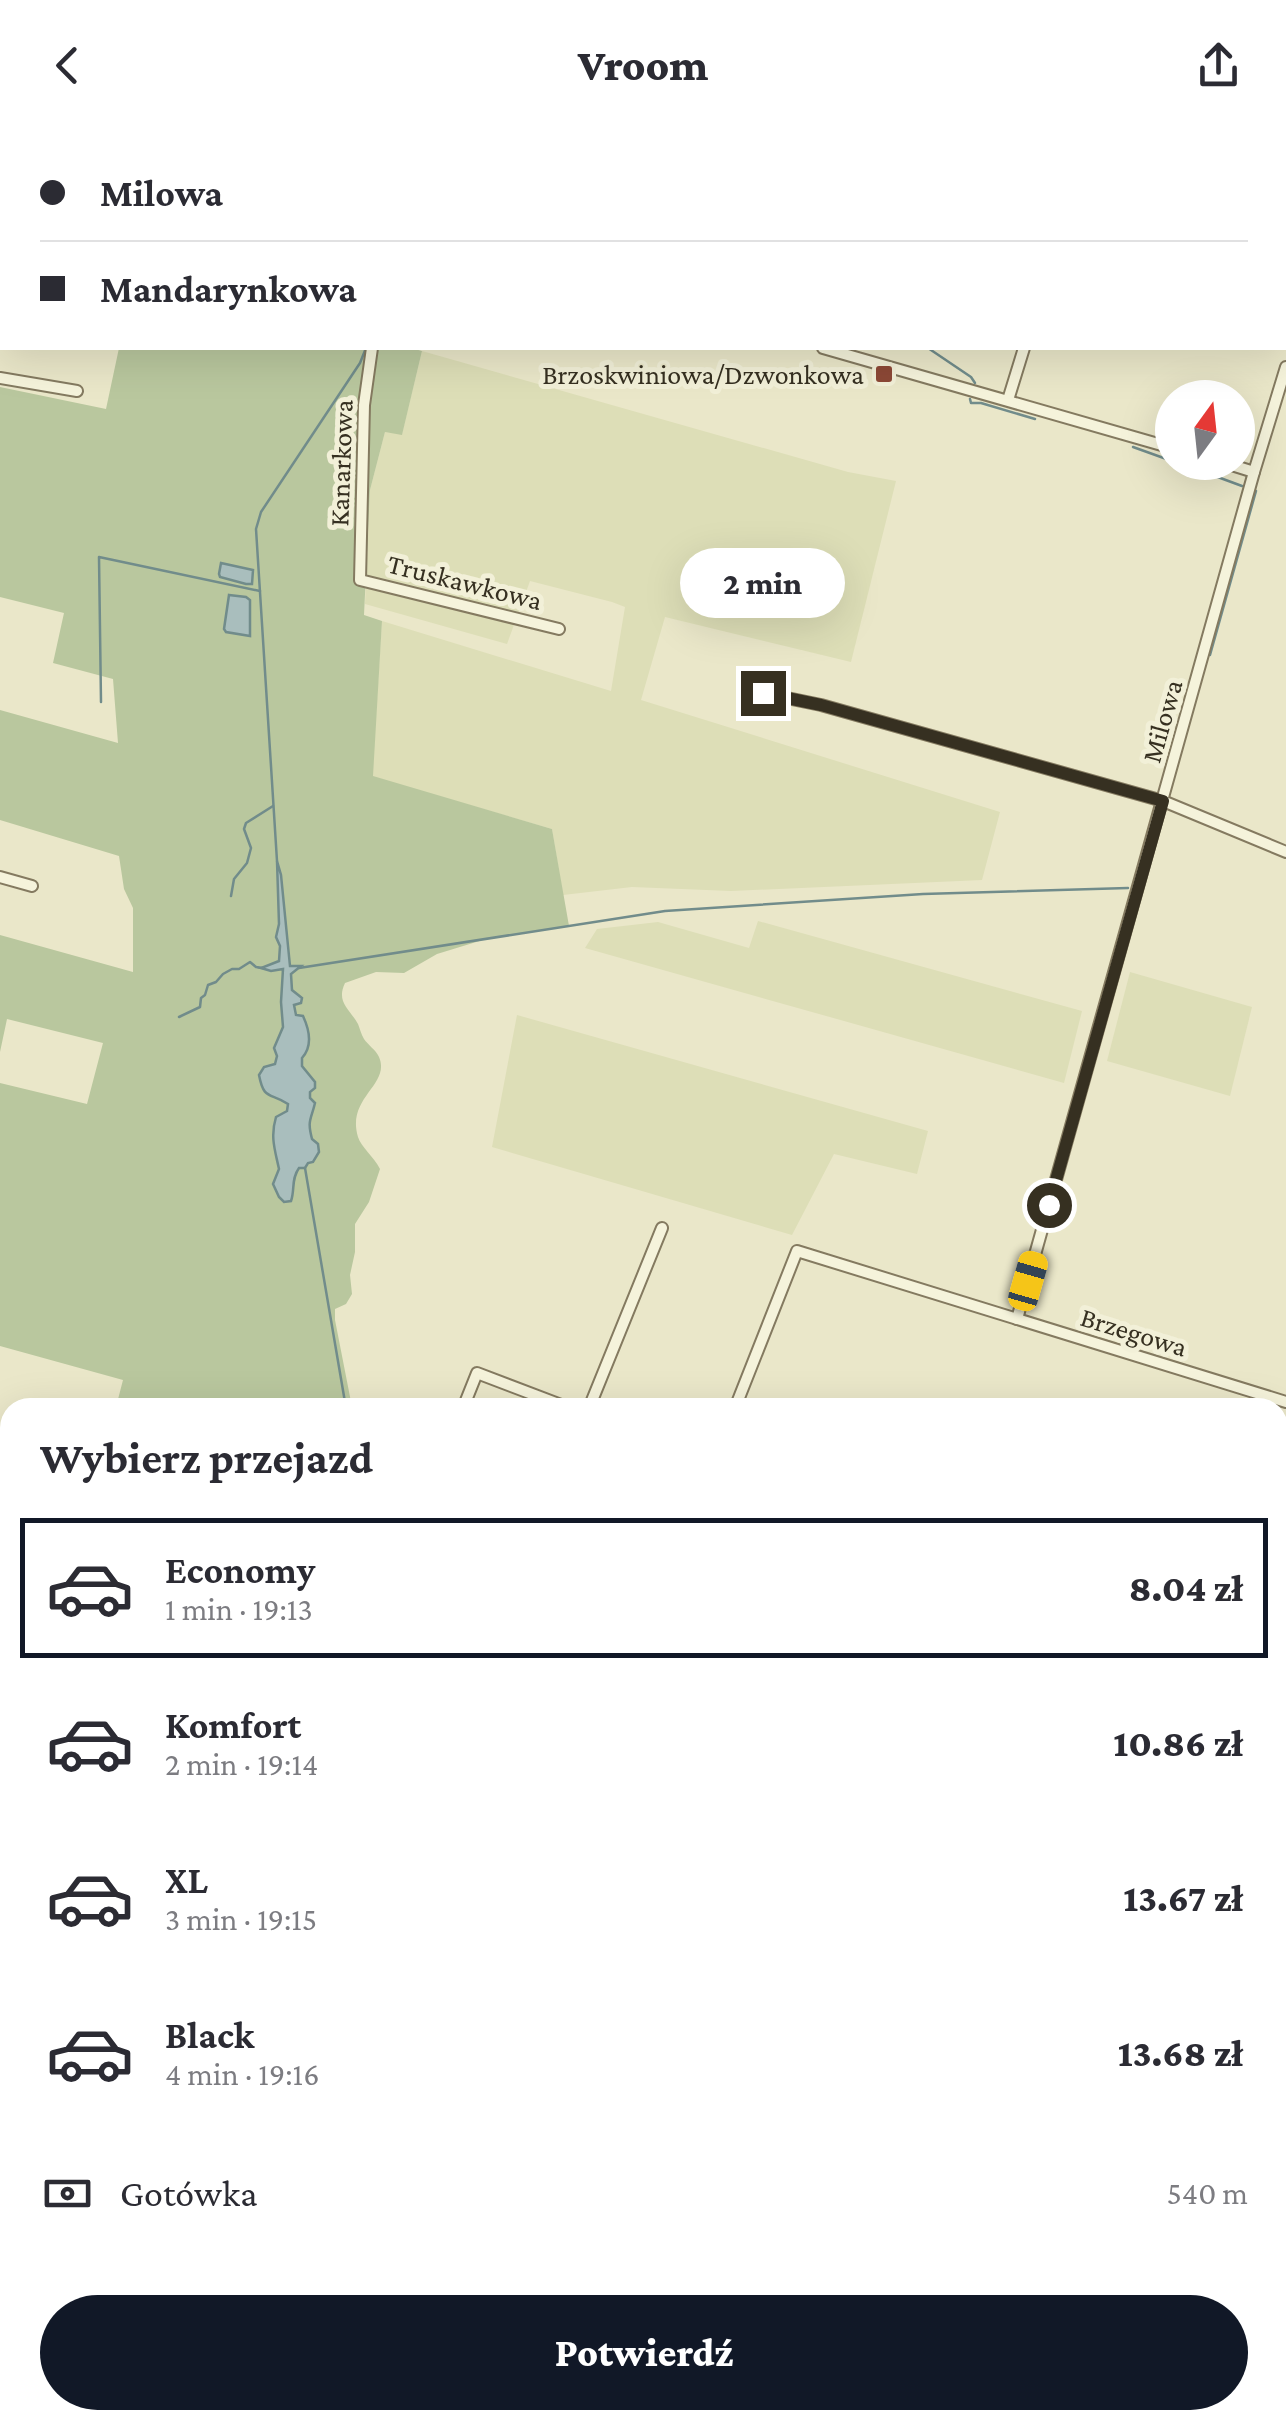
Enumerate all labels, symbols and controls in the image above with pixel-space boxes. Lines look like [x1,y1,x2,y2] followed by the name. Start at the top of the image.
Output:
[40,38,95,93] icon: back
[1191,38,1246,93] icon: share
[578,40,708,90] text: Vroom
[100,172,223,214] text: Milowa
[100,268,357,310] text: Mandarynkowa
[542,359,864,390] place label: Brzoskwiniowa/Dzwonkowa
[873,363,895,385] marker: Brzoskwiniowa/Dzwonkowa
[1155,380,1255,480] north arrow
[1155,380,1255,480] map controls
[323,399,359,527] street label: Kanarkowa
[385,548,545,616] street label: Truskawkowa
[680,548,846,618] callout: 2 min
[723,565,802,601] text: 2 min
[741,671,786,716] route end
[1135,676,1189,766] street label: Milowa
[1027,1183,1072,1228] route start
[1005,1248,1051,1314] car
[1077,1301,1191,1363] street label: Brzegowa
[40,1433,373,1483] text: Wybierz przejazd
[45,1543,135,1633] icon: car
[165,1549,315,1591] text: Economy
[1129,1567,1243,1609] text: 8.04 zł
[165,1591,313,1627] text: 1 min · 19:13
[45,1698,135,1788] icon: car
[165,1704,301,1746] text: Komfort
[1113,1722,1243,1764] text: 10.86 zł
[165,1746,318,1782] text: 2 min · 19:14
[45,1853,135,1943] icon: car
[165,1859,208,1901] text: XL
[1123,1877,1243,1919] text: 13.67 zł
[165,1901,317,1937] text: 3 min · 19:15
[45,2008,135,2098] icon: car
[165,2014,254,2056] text: Black
[1118,2032,1243,2074] text: 13.68 zł
[165,2056,319,2092] text: 4 min · 19:16
[40,2166,95,2221] icon: cash
[120,2172,258,2214] text: Gotówka
[1167,2175,1248,2211] text: 540 m
[40,2295,1248,2410] button: Potwierdź

